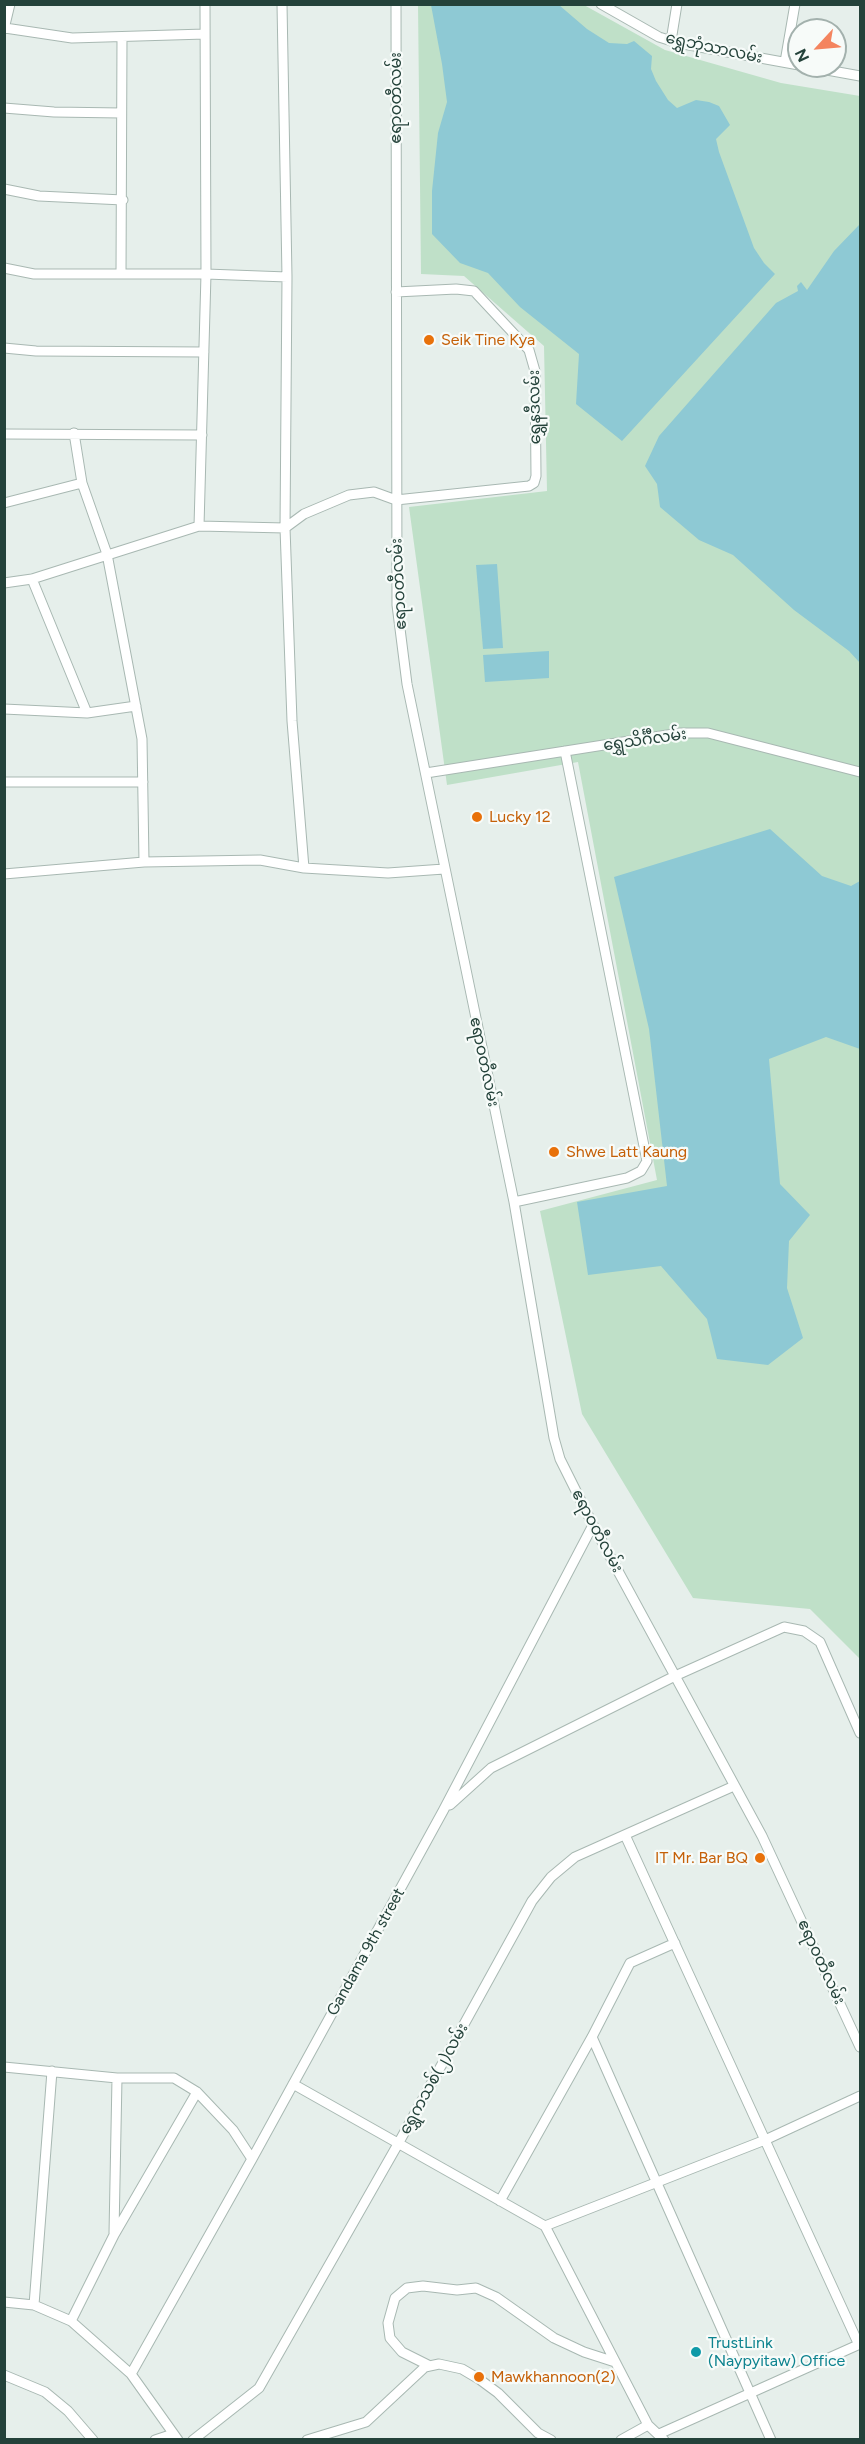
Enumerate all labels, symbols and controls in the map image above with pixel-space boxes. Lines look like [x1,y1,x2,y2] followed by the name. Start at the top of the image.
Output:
[787,18,847,78] north arrow
[664,28,764,68] street label: ရွှေဘုံသာလမ်း
[791,46,813,65] text: N
[386,52,406,144] street label: ဧရာဝတီလမ်း
[441,330,535,350] place label: Seik Tine Kya
[422,333,436,347] marker: Seik Tine Kya
[525,370,545,444] street label: ရွှေနဒီလမ်း
[387,538,411,630] street label: ဧရာဝတီလမ်း
[602,725,688,755] street label: ရွှေသိင်္ဂီလမ်း
[489,807,551,827] place label: Lucky 12
[470,810,484,824] marker: Lucky 12
[465,1015,503,1109] street label: ဧရာဝတီလမ်း
[566,1142,687,1162] place label: Shwe Latt Kaung
[547,1145,561,1159] marker: Shwe Latt Kaung
[567,1486,627,1576] street label: ဧရာဝတီလမ်း
[655,1848,748,1868] place label: IT Mr. Bar BQ
[753,1851,767,1865] marker: IT Mr. Bar BQ
[323,1885,409,2019] street label: Gandama 9th street
[793,1916,849,2008] street label: ဧရာဝတီလမ်း
[396,2020,472,2138] street label: ရွှေကသစ်(၂)လမ်း
[708,2333,845,2371] place label: TrustLink (Naypyitaw) Office
[689,2345,703,2359] marker: TrustLink (Naypyitaw) Office
[491,2367,616,2387] place label: Mawkhannoon(2)
[472,2370,486,2384] marker: Mawkhannoon(2)

